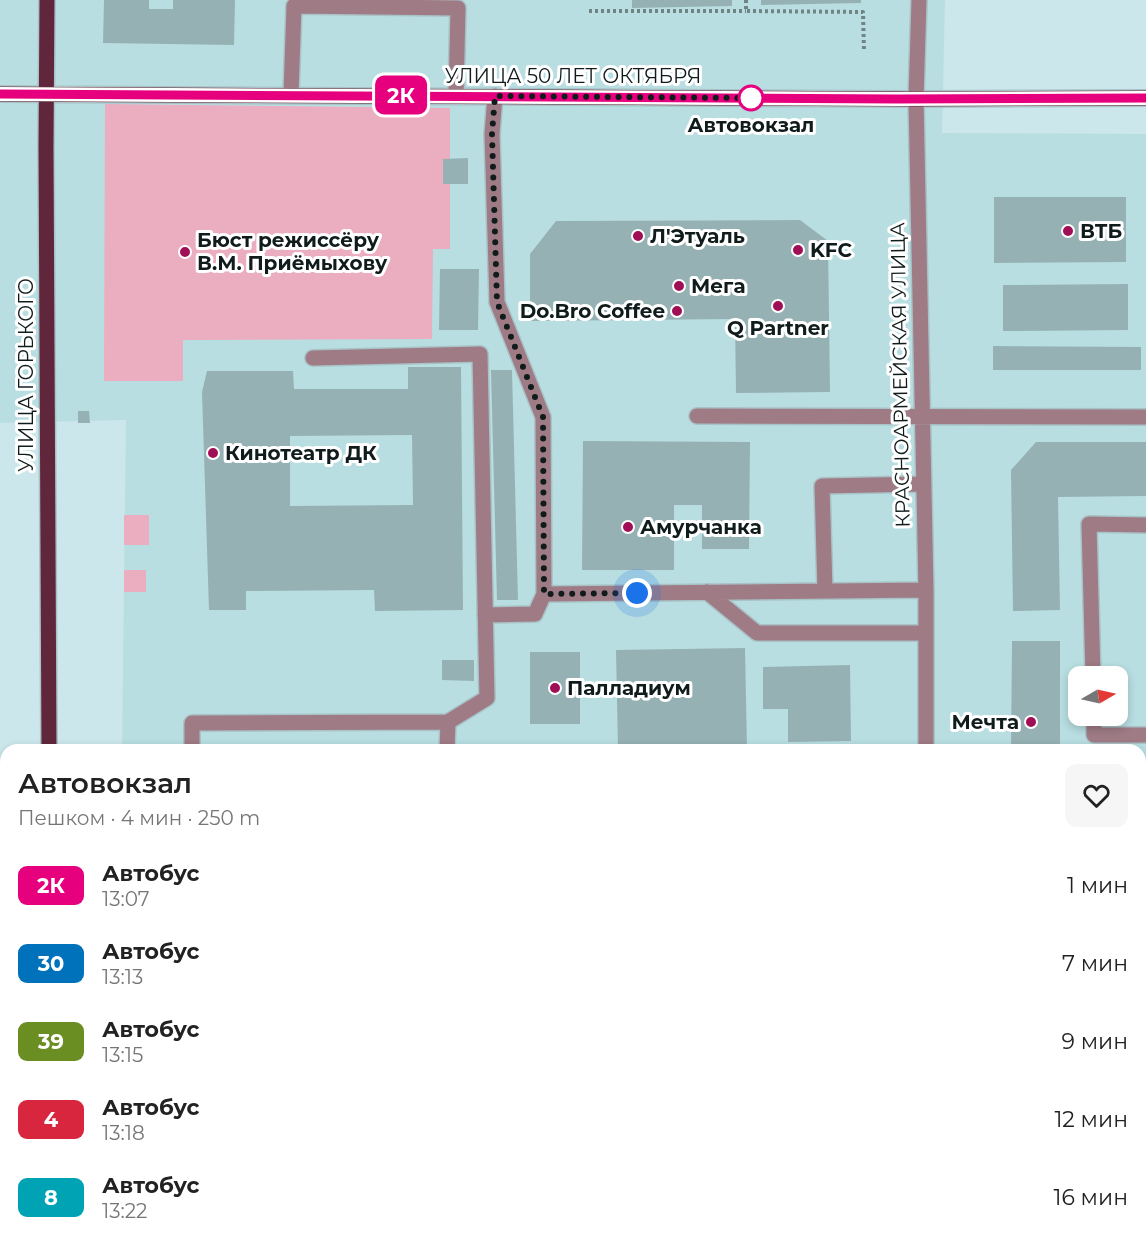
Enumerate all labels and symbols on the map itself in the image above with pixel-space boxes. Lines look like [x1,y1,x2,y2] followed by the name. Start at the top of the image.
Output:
[445,64,701,88] street label: УЛИЦА 50 ЛЕТ ОКТЯБРЯ
[374,76,428,115] line badge: 2К
[738,85,764,111] marker: Автовокзал
[688,113,814,137] place label: Автовокзал
[1080,219,1122,243] place label: ВТБ
[885,222,915,528] street label: КРАСНОАРМЕЙСКАЯ УЛИЦА
[650,224,745,248] place label: Л'Этуаль
[1061,224,1075,238] marker: ВТБ
[197,228,388,275] place label: Бюст режиссёру В.М. Приёмыхову
[631,229,645,243] marker: Л'Этуаль
[810,238,852,262] place label: KFC
[791,243,805,257] marker: KFC
[178,245,192,259] marker: Бюст режиссёру В.М. Приёмыхову
[691,274,745,298] place label: Мега
[14,278,38,472] street label: УЛИЦА ГОРЬКОГО
[672,279,686,293] marker: Мега
[520,299,665,323] place label: Do.Bro Coffee
[771,299,785,313] marker: Q Partner
[670,304,684,318] marker: Do.Bro Coffee
[727,316,829,340] place label: Q Partner
[225,441,377,465] place label: Кинотеатр ДК
[206,446,220,460] marker: Кинотеатр ДК
[640,515,762,539] place label: Амурчанка
[621,520,635,534] marker: Амурчанка
[622,578,652,608] your location
[1068,666,1128,726] north arrow
[567,676,691,700] place label: Палладиум
[548,681,562,695] marker: Палладиум
[951,710,1019,734] place label: Мечта
[1024,715,1038,729] marker: Мечта

